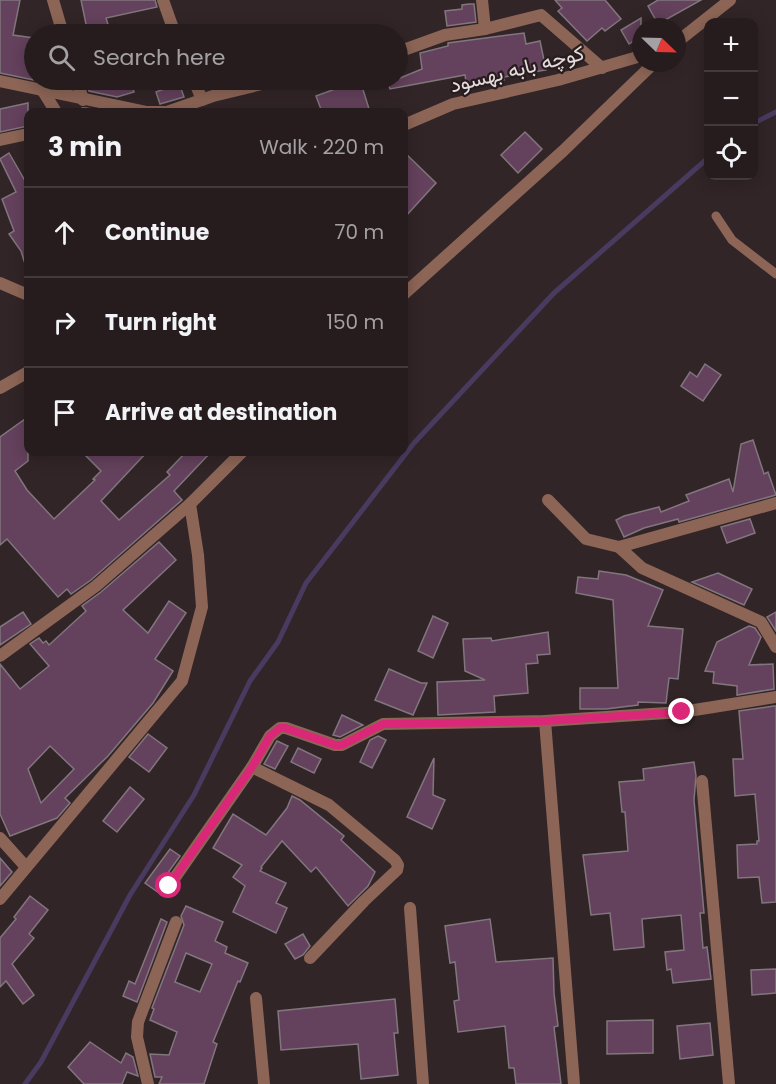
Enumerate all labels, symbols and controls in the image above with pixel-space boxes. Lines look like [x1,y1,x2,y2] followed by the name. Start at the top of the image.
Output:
[632,18,686,72] north arrow
[704,18,758,180] map controls
[704,18,758,72] button: +
[24,24,408,90] search box
[447,38,587,99] street label: کوچه بابه بهسود
[45,41,78,74] icon: search
[93,42,226,73] text: Search here
[704,72,758,126] button: −
[704,126,758,180] button: locate
[48,129,122,165] text: 3 min
[259,133,384,161] text: Walk · 220 m
[48,216,81,249] icon: ahead
[105,217,209,248] text: Continue
[335,218,384,246] text: 70 m
[48,306,81,339] icon: right
[105,307,216,338] text: Turn right
[327,308,384,336] text: 150 m
[48,396,81,429] icon: arrive
[105,397,337,428] text: Arrive at destination
[668,698,694,724] route end
[155,872,181,898] route start

